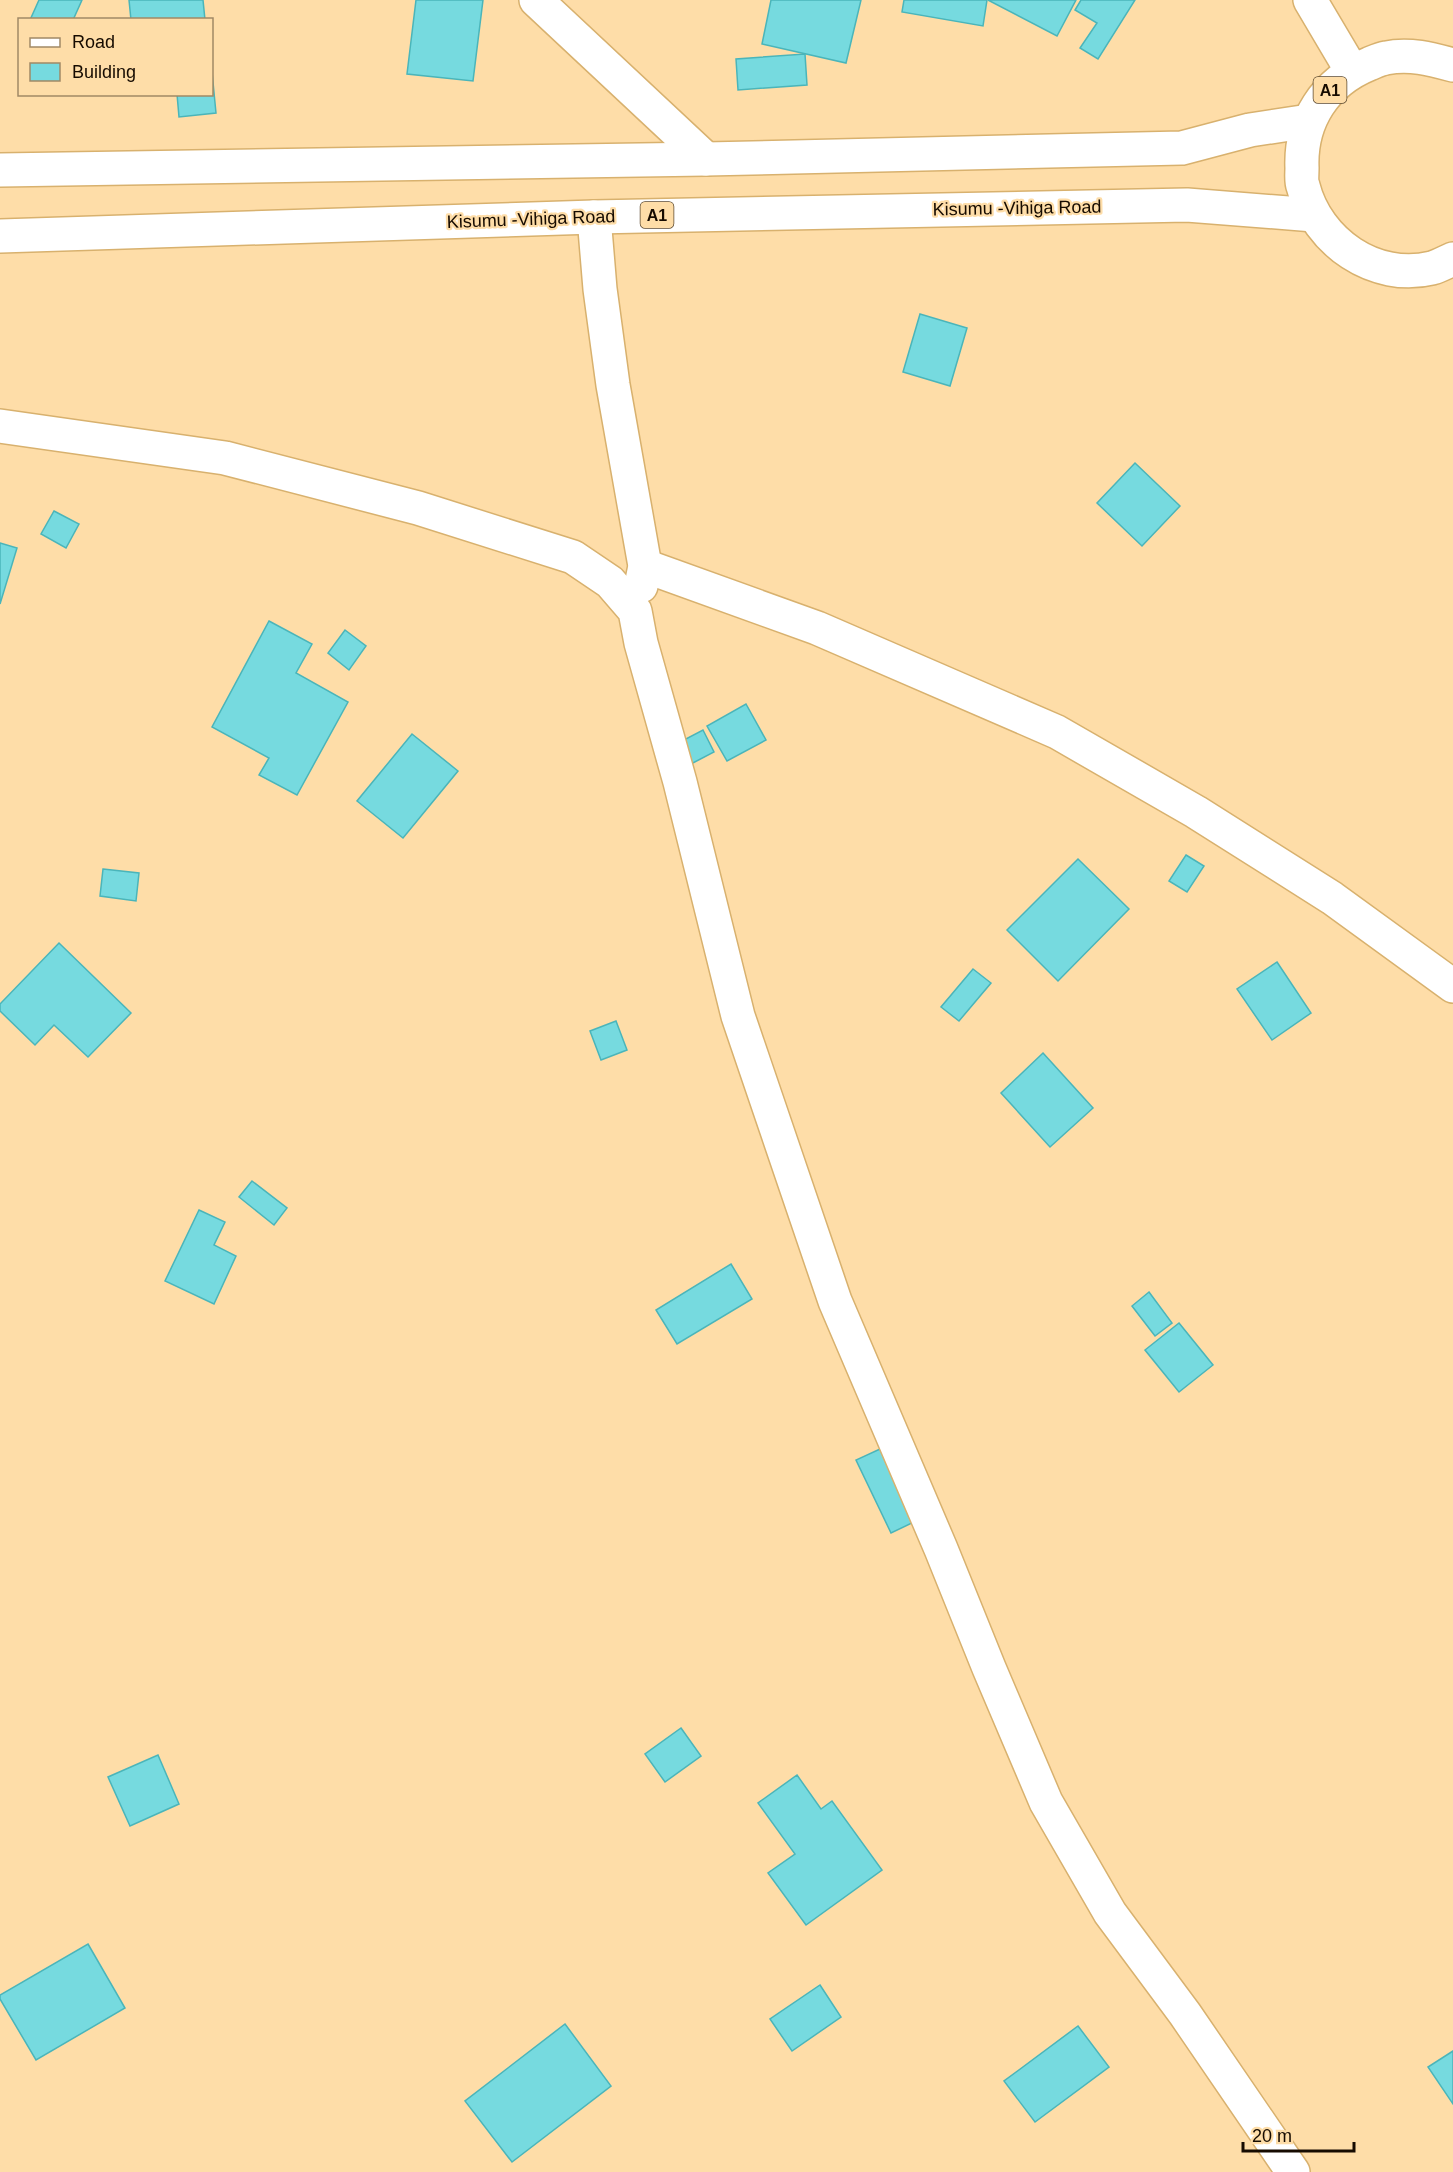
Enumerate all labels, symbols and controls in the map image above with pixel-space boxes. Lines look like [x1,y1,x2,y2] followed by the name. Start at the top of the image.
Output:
[18,18,213,96] legend
[72,32,115,52] text: Road
[72,62,136,82] text: Building
[1314,77,1346,103] road number: A1
[932,197,1102,219] street label: Kisumu -Vihiga Road
[640,202,674,228] road number: A1
[446,206,616,232] street label: Kisumu -Vihiga Road
[1243,2115,1354,2153] scale bar
[1252,2126,1292,2146] text: 20 m

